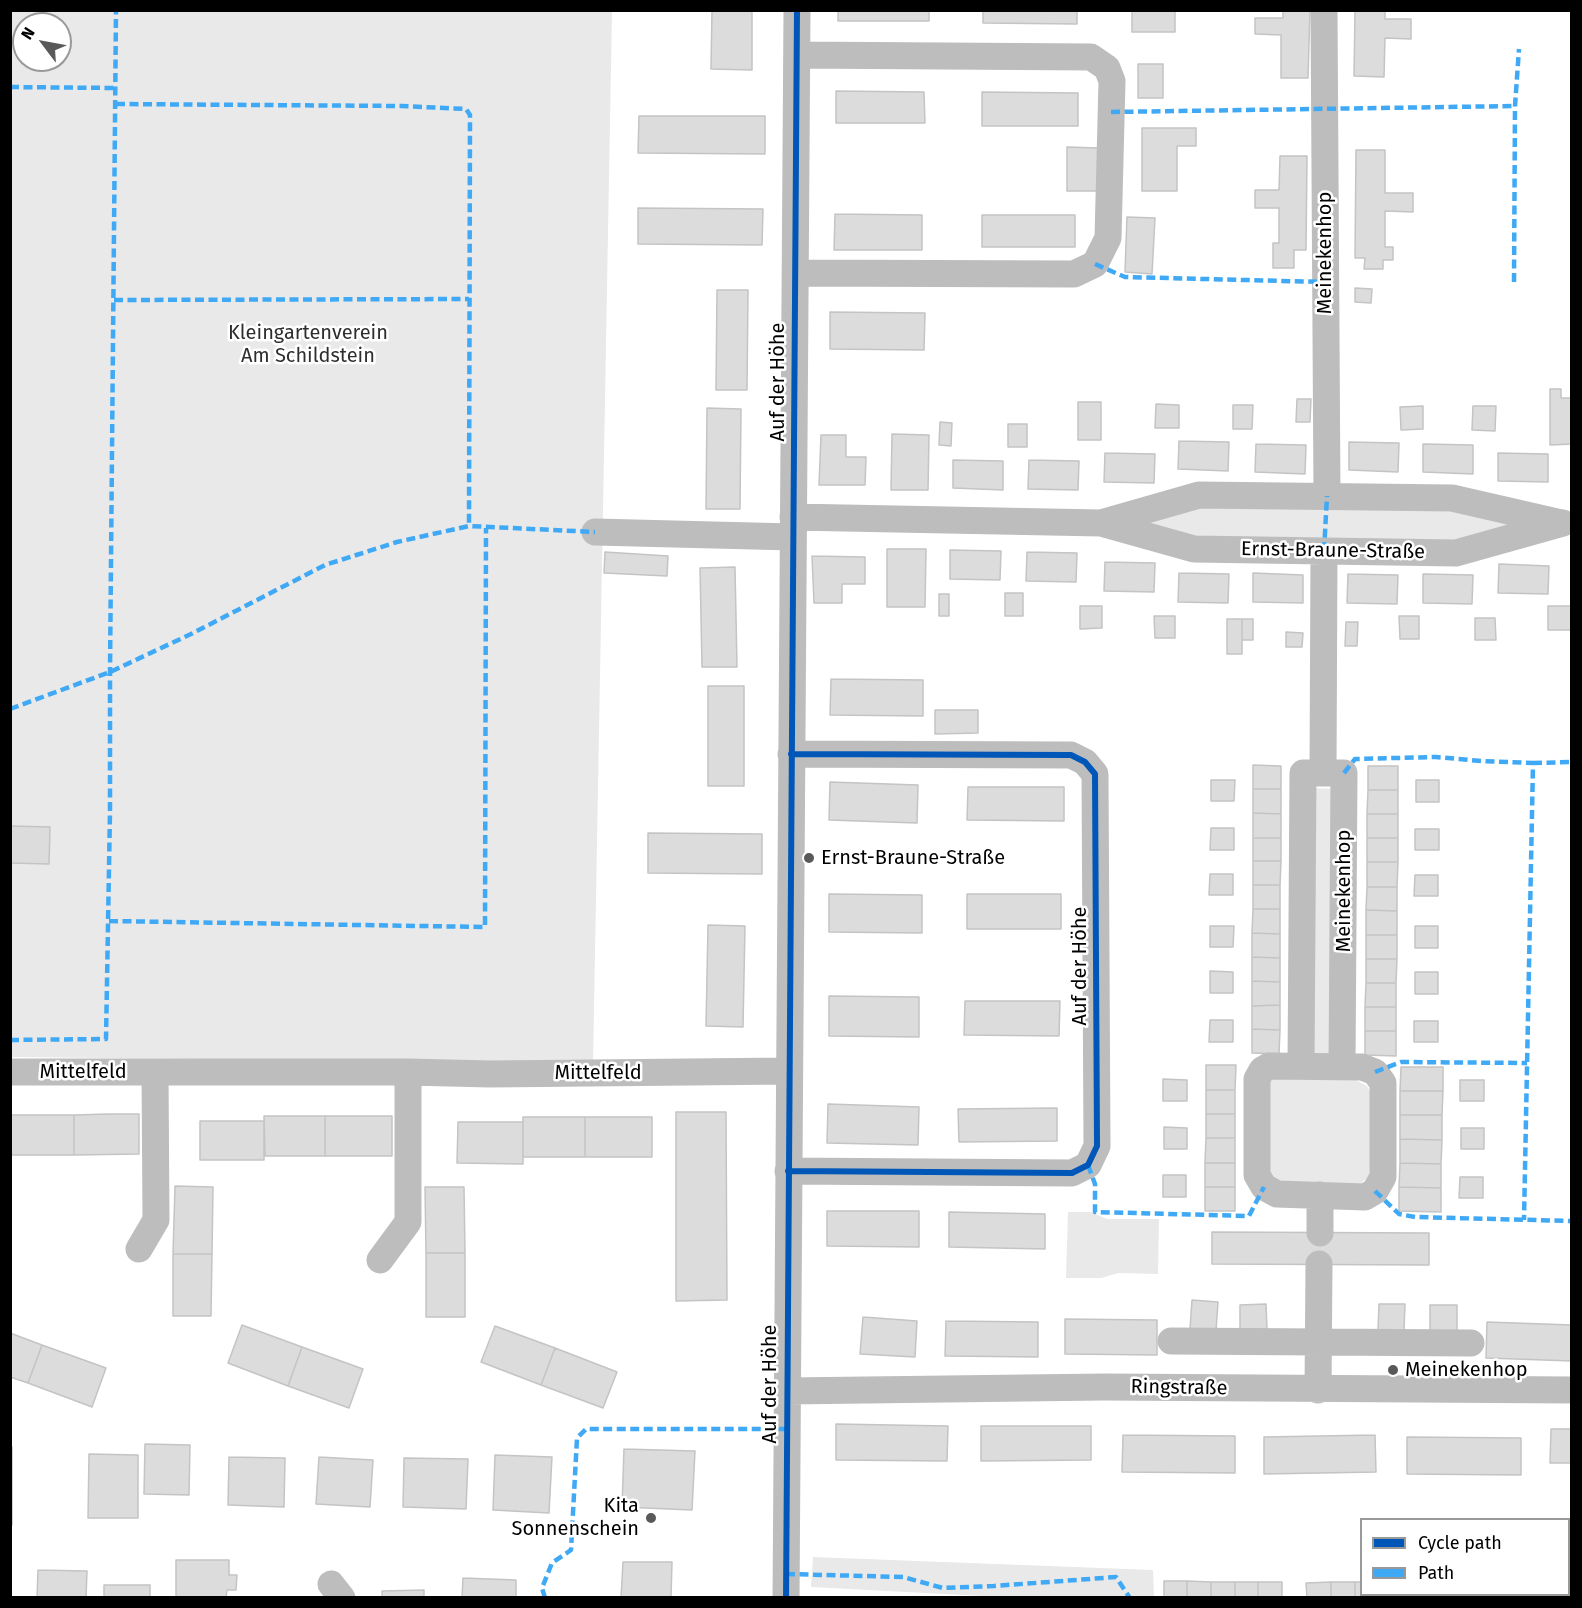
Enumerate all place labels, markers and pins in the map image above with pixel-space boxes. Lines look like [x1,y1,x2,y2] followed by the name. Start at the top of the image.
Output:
[821,846,1005,870] place label: Ernst-Braune-Straße
[802,851,816,865] marker: Ernst-Braune-Straße
[1405,1358,1528,1382] place label: Meinekenhop
[1386,1363,1400,1377] marker: Meinekenhop
[511,1494,639,1541] place label: Kita Sonnenschein
[644,1511,658,1525] marker: Kita Sonnenschein

